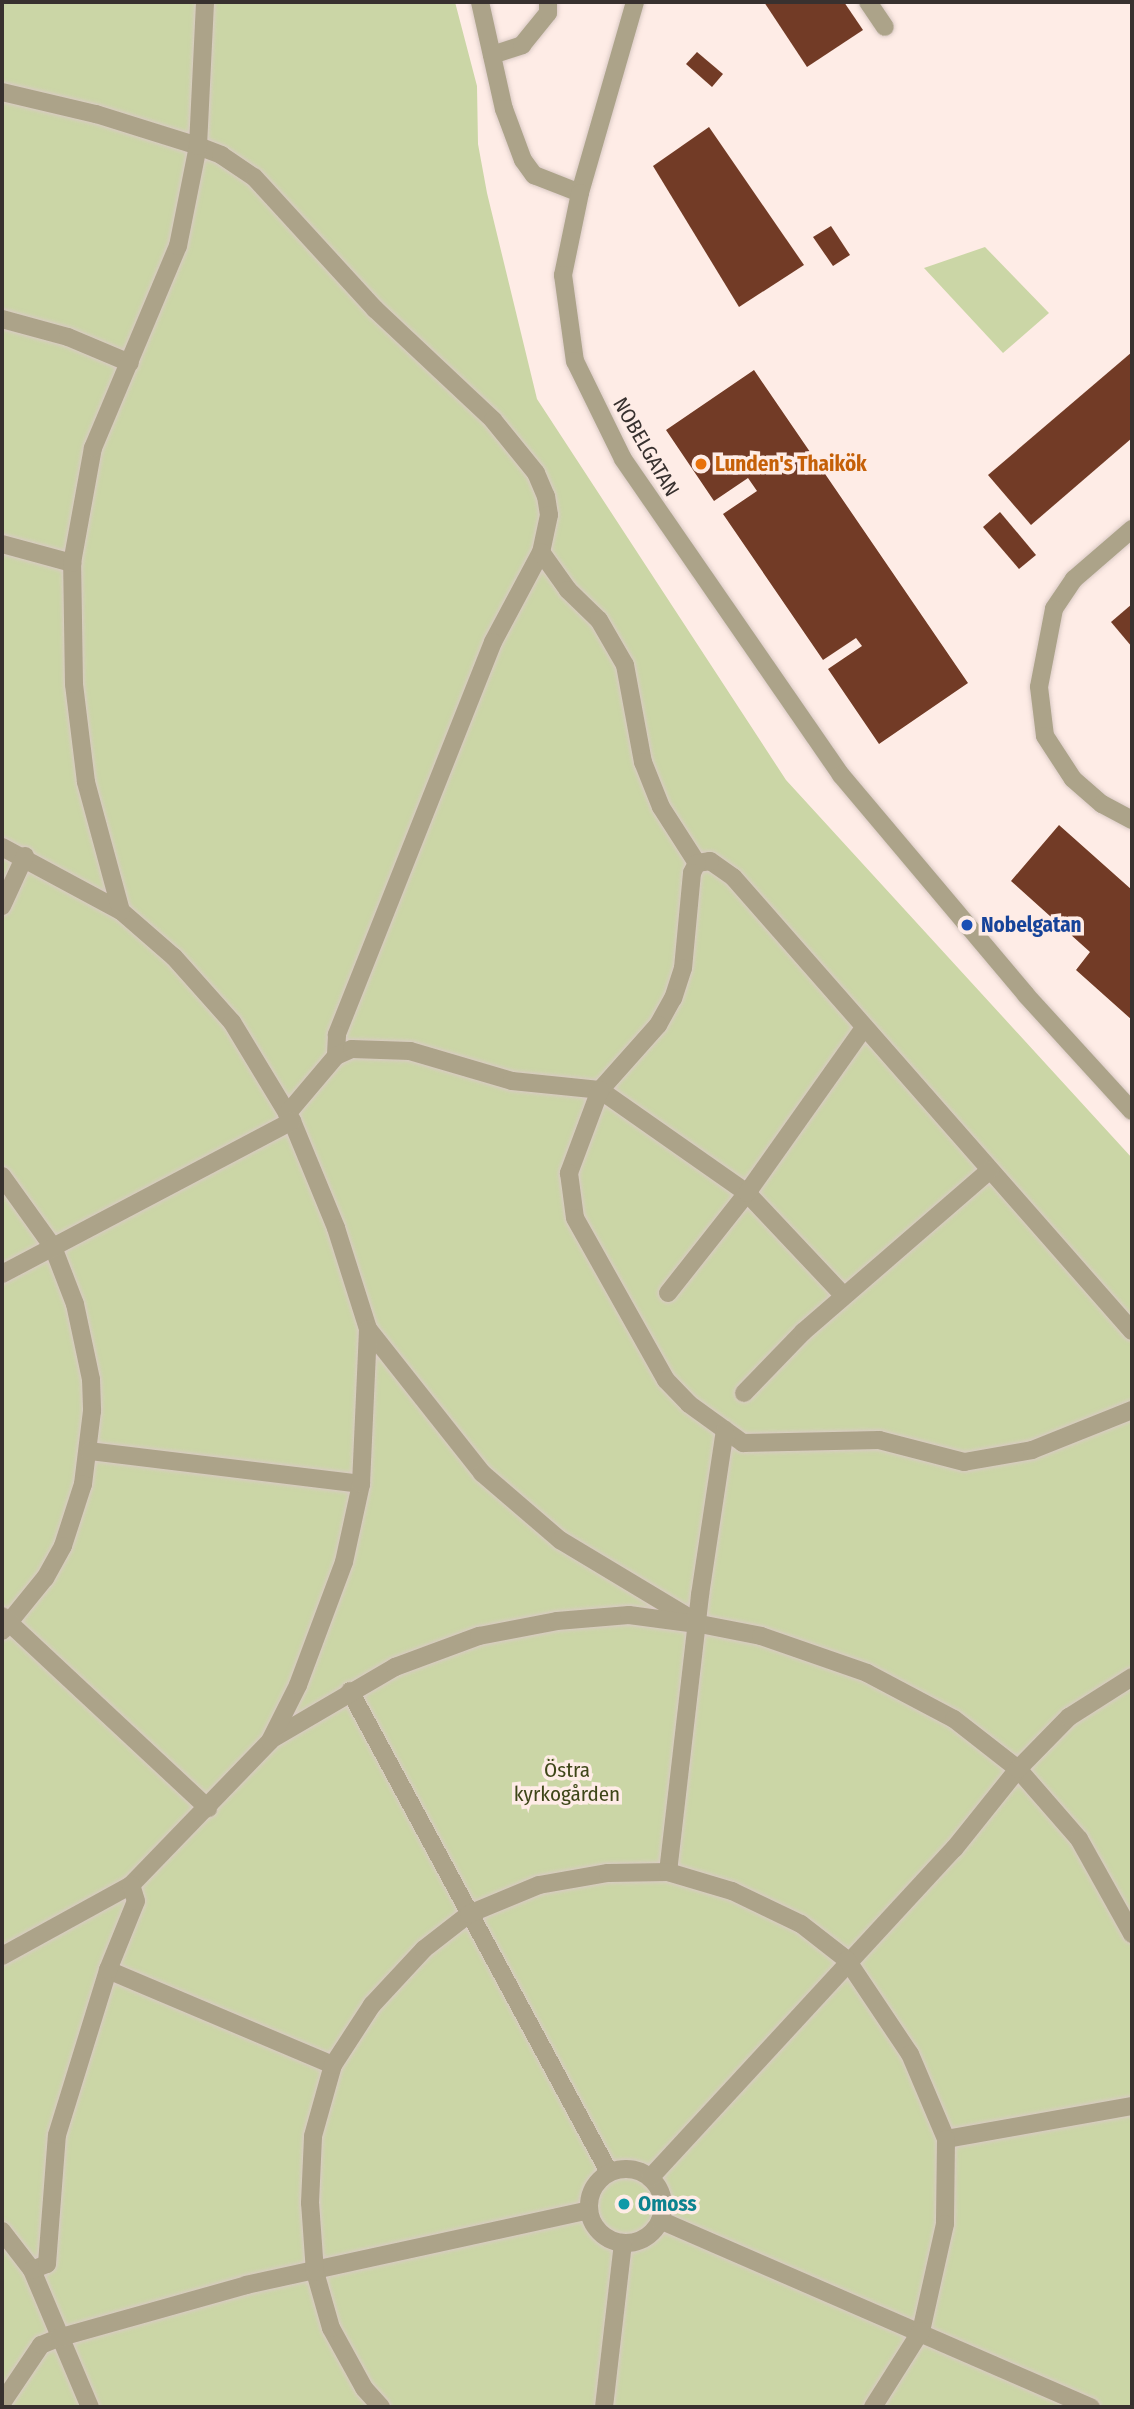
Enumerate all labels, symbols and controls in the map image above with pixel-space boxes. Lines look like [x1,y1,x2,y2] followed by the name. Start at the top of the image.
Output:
[608,393,684,501] street label: NOBELGATAN
[715,451,867,477] place label: Lunden's Thaikök
[693,456,709,472] marker: Lunden's Thaikök
[981,912,1082,938] place label: Nobelgatan
[959,917,975,933] marker: Nobelgatan
[514,1757,620,1807] park label: Östra kyrkogården
[638,2191,697,2217] place label: Omoss
[616,2196,632,2212] marker: Omoss

